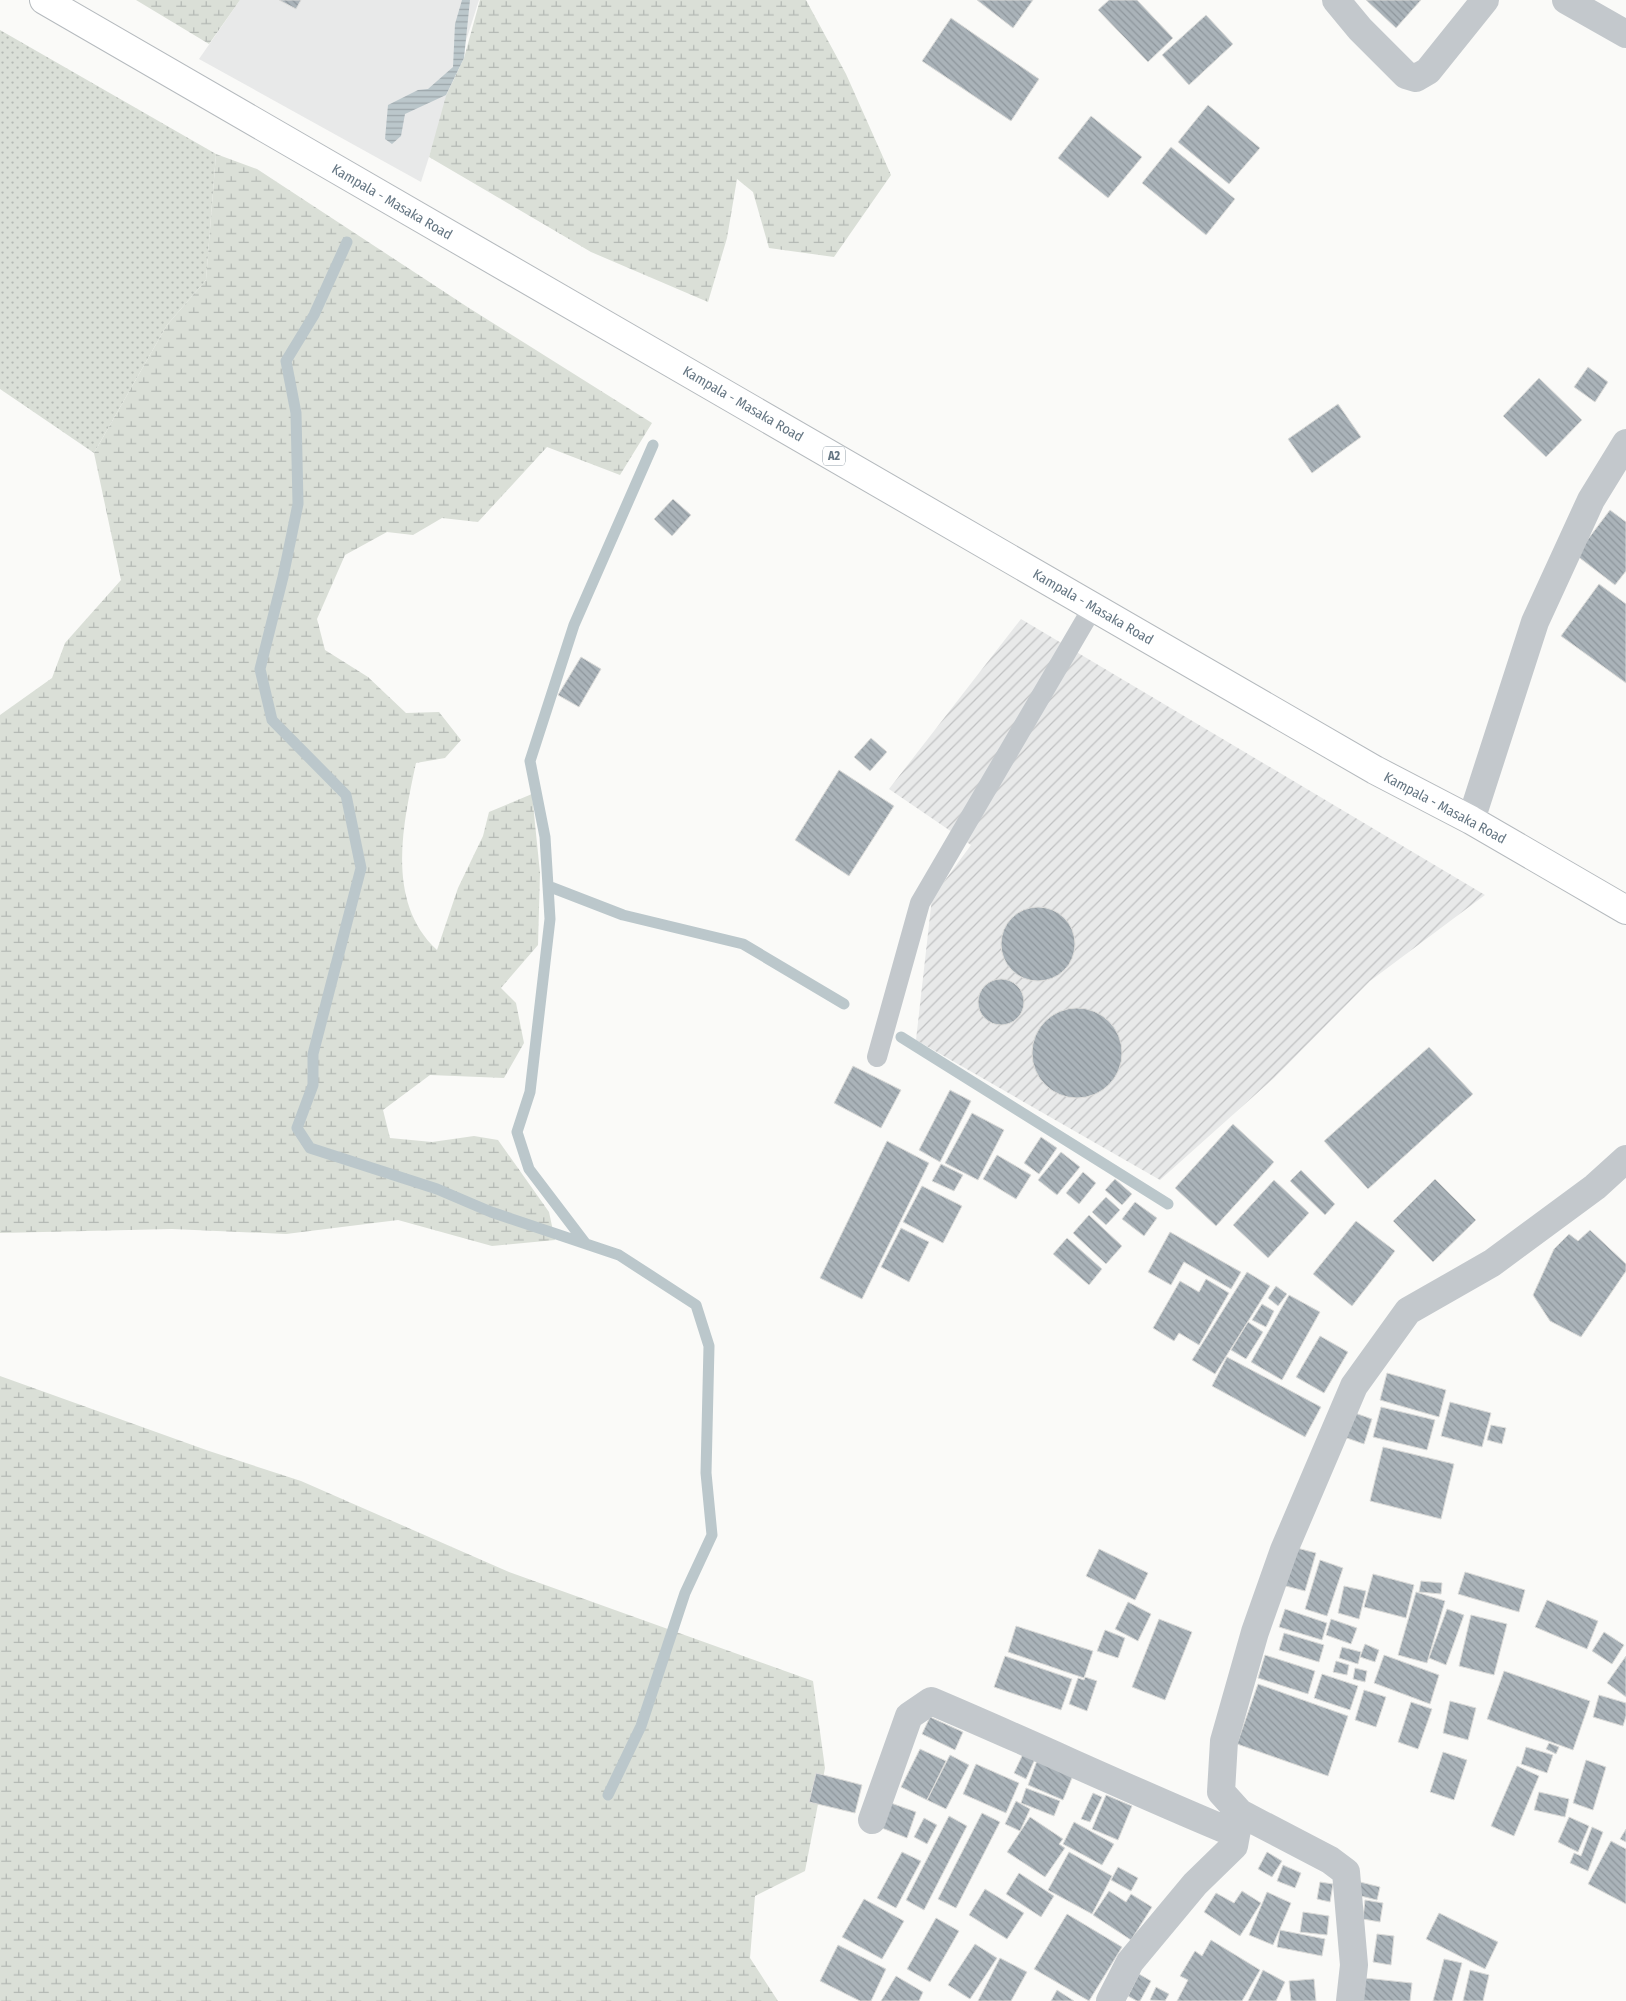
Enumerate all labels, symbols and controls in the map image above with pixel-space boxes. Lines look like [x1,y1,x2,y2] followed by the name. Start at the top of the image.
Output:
[329,161,455,243] street label: Kampala - Masaka Road
[680,363,806,445] street label: Kampala - Masaka Road
[823,446,845,466] road number: A2
[1030,566,1156,648] street label: Kampala - Masaka Road
[1381,769,1509,847] street label: Kampala - Masaka Road

